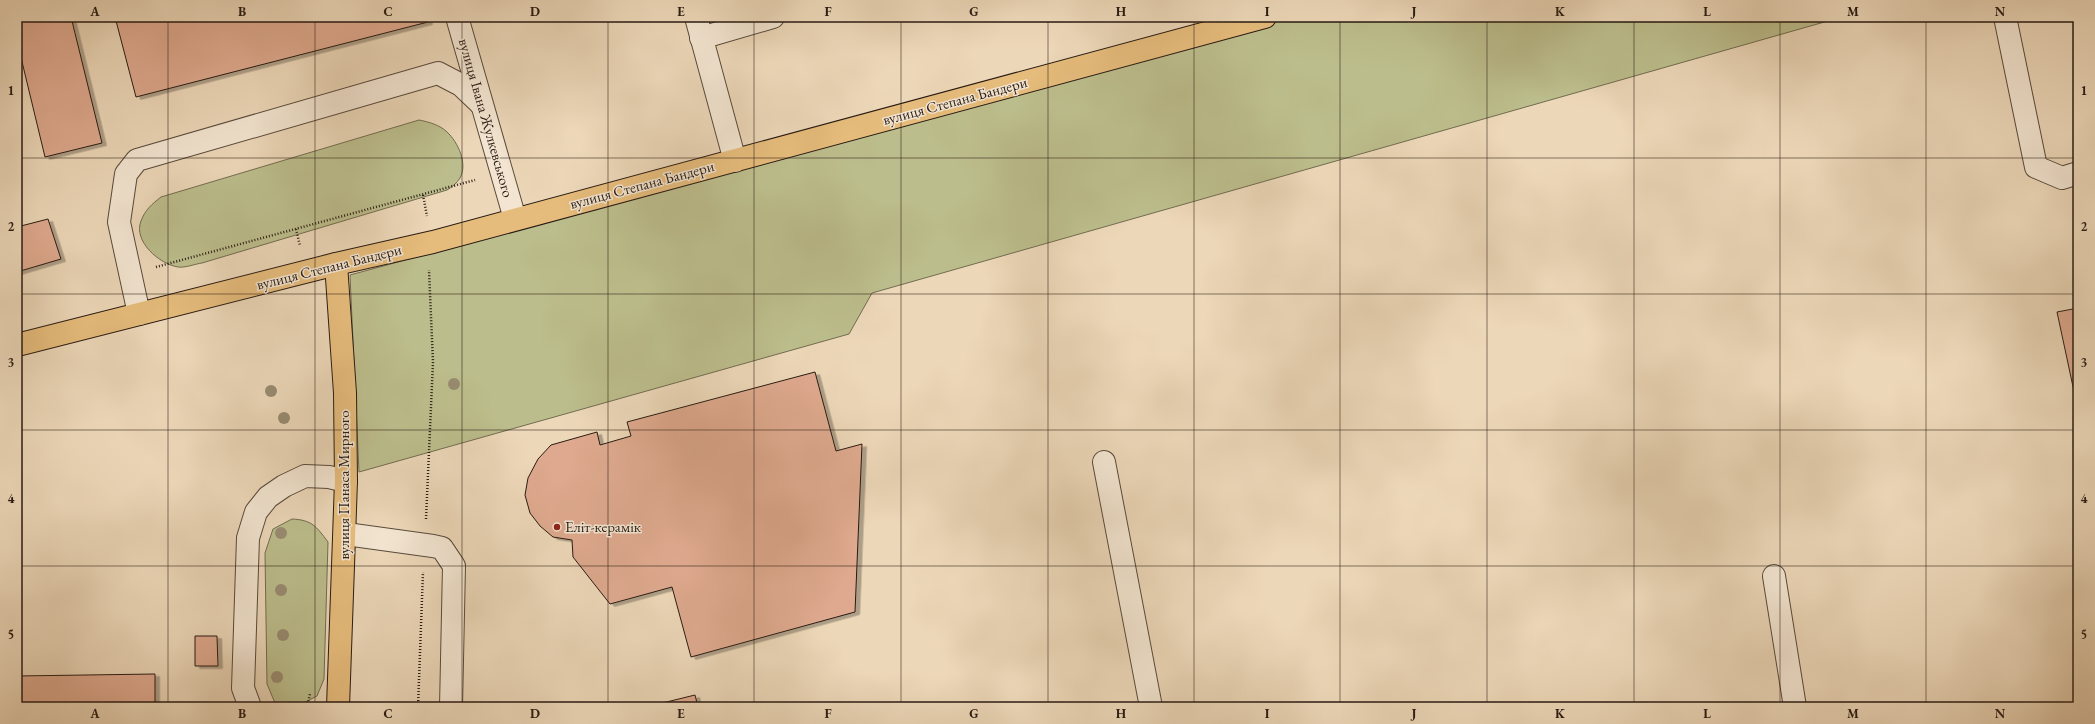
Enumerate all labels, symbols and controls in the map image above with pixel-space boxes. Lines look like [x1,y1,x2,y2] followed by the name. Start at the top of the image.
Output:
[89,3,100,20] text: A
[238,3,246,20] text: B
[383,3,393,20] text: C
[530,3,540,20] text: D
[677,3,685,20] text: E
[824,3,832,20] text: F
[969,3,979,20] text: G
[1116,3,1127,20] text: H
[1265,3,1270,20] text: I
[1410,3,1417,20] text: J
[1555,3,1566,20] text: K
[1703,3,1711,20] text: L
[1847,3,1859,20] text: M
[1995,3,2006,20] text: N
[455,36,518,200] street label: вулиця Івана Жулкевського
[881,72,1029,129] street label: вулиця Степана Бандери
[8,82,15,99] text: 1
[2081,82,2088,99] text: 1
[568,156,716,213] street label: вулиця Степана Бандери
[8,218,15,235] text: 2
[2081,218,2088,235] text: 2
[254,239,403,294] street label: вулиця Степана Бандери
[8,354,15,371] text: 3
[2081,354,2088,371] text: 3
[334,410,353,560] street label: вулиця Панаса Мирного
[8,490,15,507] text: 4
[2081,490,2088,507] text: 4
[565,517,641,536] place label: Еліт-керамік
[552,522,562,532] marker: Еліт-керамік
[8,626,14,643] text: 5
[2081,626,2087,643] text: 5
[89,705,100,722] text: A
[238,705,246,722] text: B
[383,705,393,722] text: C
[530,705,540,722] text: D
[677,705,685,722] text: E
[824,705,832,722] text: F
[969,705,979,722] text: G
[1116,705,1127,722] text: H
[1265,705,1270,722] text: I
[1410,705,1417,722] text: J
[1555,705,1566,722] text: K
[1703,705,1711,722] text: L
[1847,705,1859,722] text: M
[1995,705,2006,722] text: N

